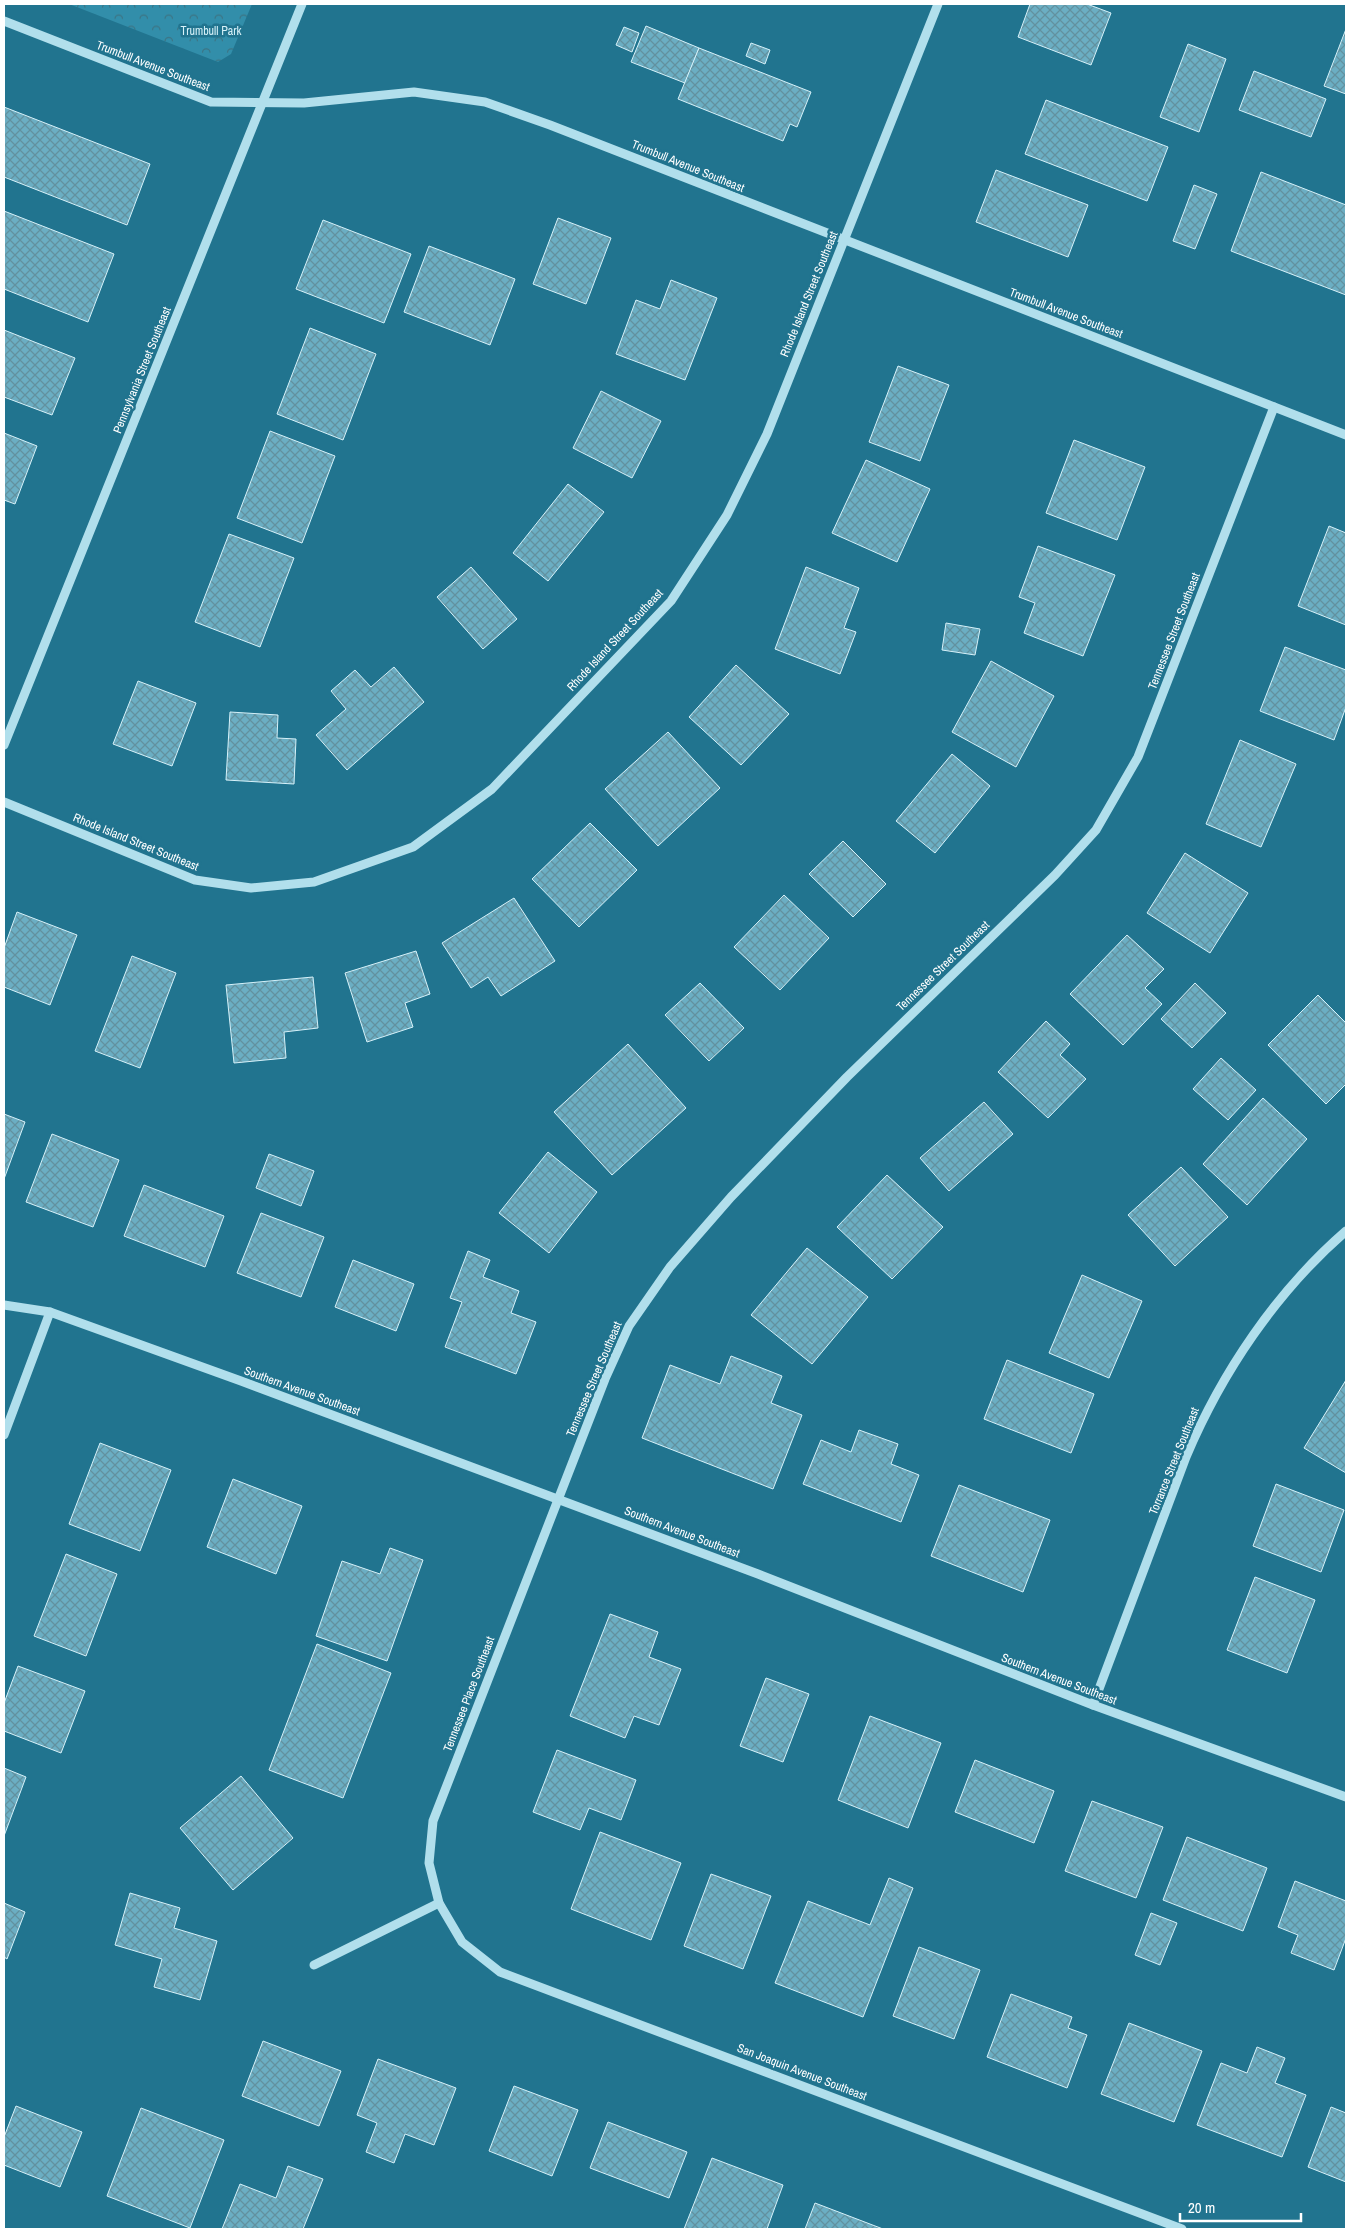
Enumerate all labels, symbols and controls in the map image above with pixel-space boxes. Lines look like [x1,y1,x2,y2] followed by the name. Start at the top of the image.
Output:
[181,23,242,39] park label: Trumbull Park
[94,37,212,95] street label: Trumbull Avenue Southeast
[629,136,747,196] street label: Trumbull Avenue Southeast
[776,229,842,359] street label: Rhode Island Street Southeast
[1007,284,1125,342] street label: Trumbull Avenue Southeast
[109,304,175,436] street label: Pennsylvania Street Southeast
[1144,570,1204,692] street label: Tennessee Street Southeast
[563,585,667,694] street label: Rhode Island Street Southeast
[71,809,201,875] street label: Rhode Island Street Southeast
[893,917,993,1015] street label: Tennessee Street Southeast
[562,1319,626,1439] street label: Tennessee Street Southeast
[242,1363,362,1420] street label: Southern Avenue Southeast
[1145,1405,1203,1517] street label: Torrance Street Southeast
[622,1503,742,1561] street label: Southern Avenue Southeast
[440,1634,498,1754] street label: Tennessee Place Southeast
[999,1650,1119,1708] street label: Southern Avenue Southeast
[735,2040,869,2104] street label: San Joaquin Avenue Southeast
[1180,2190,1301,2222] scale bar
[1188,2197,1215,2218] text: 20 m

